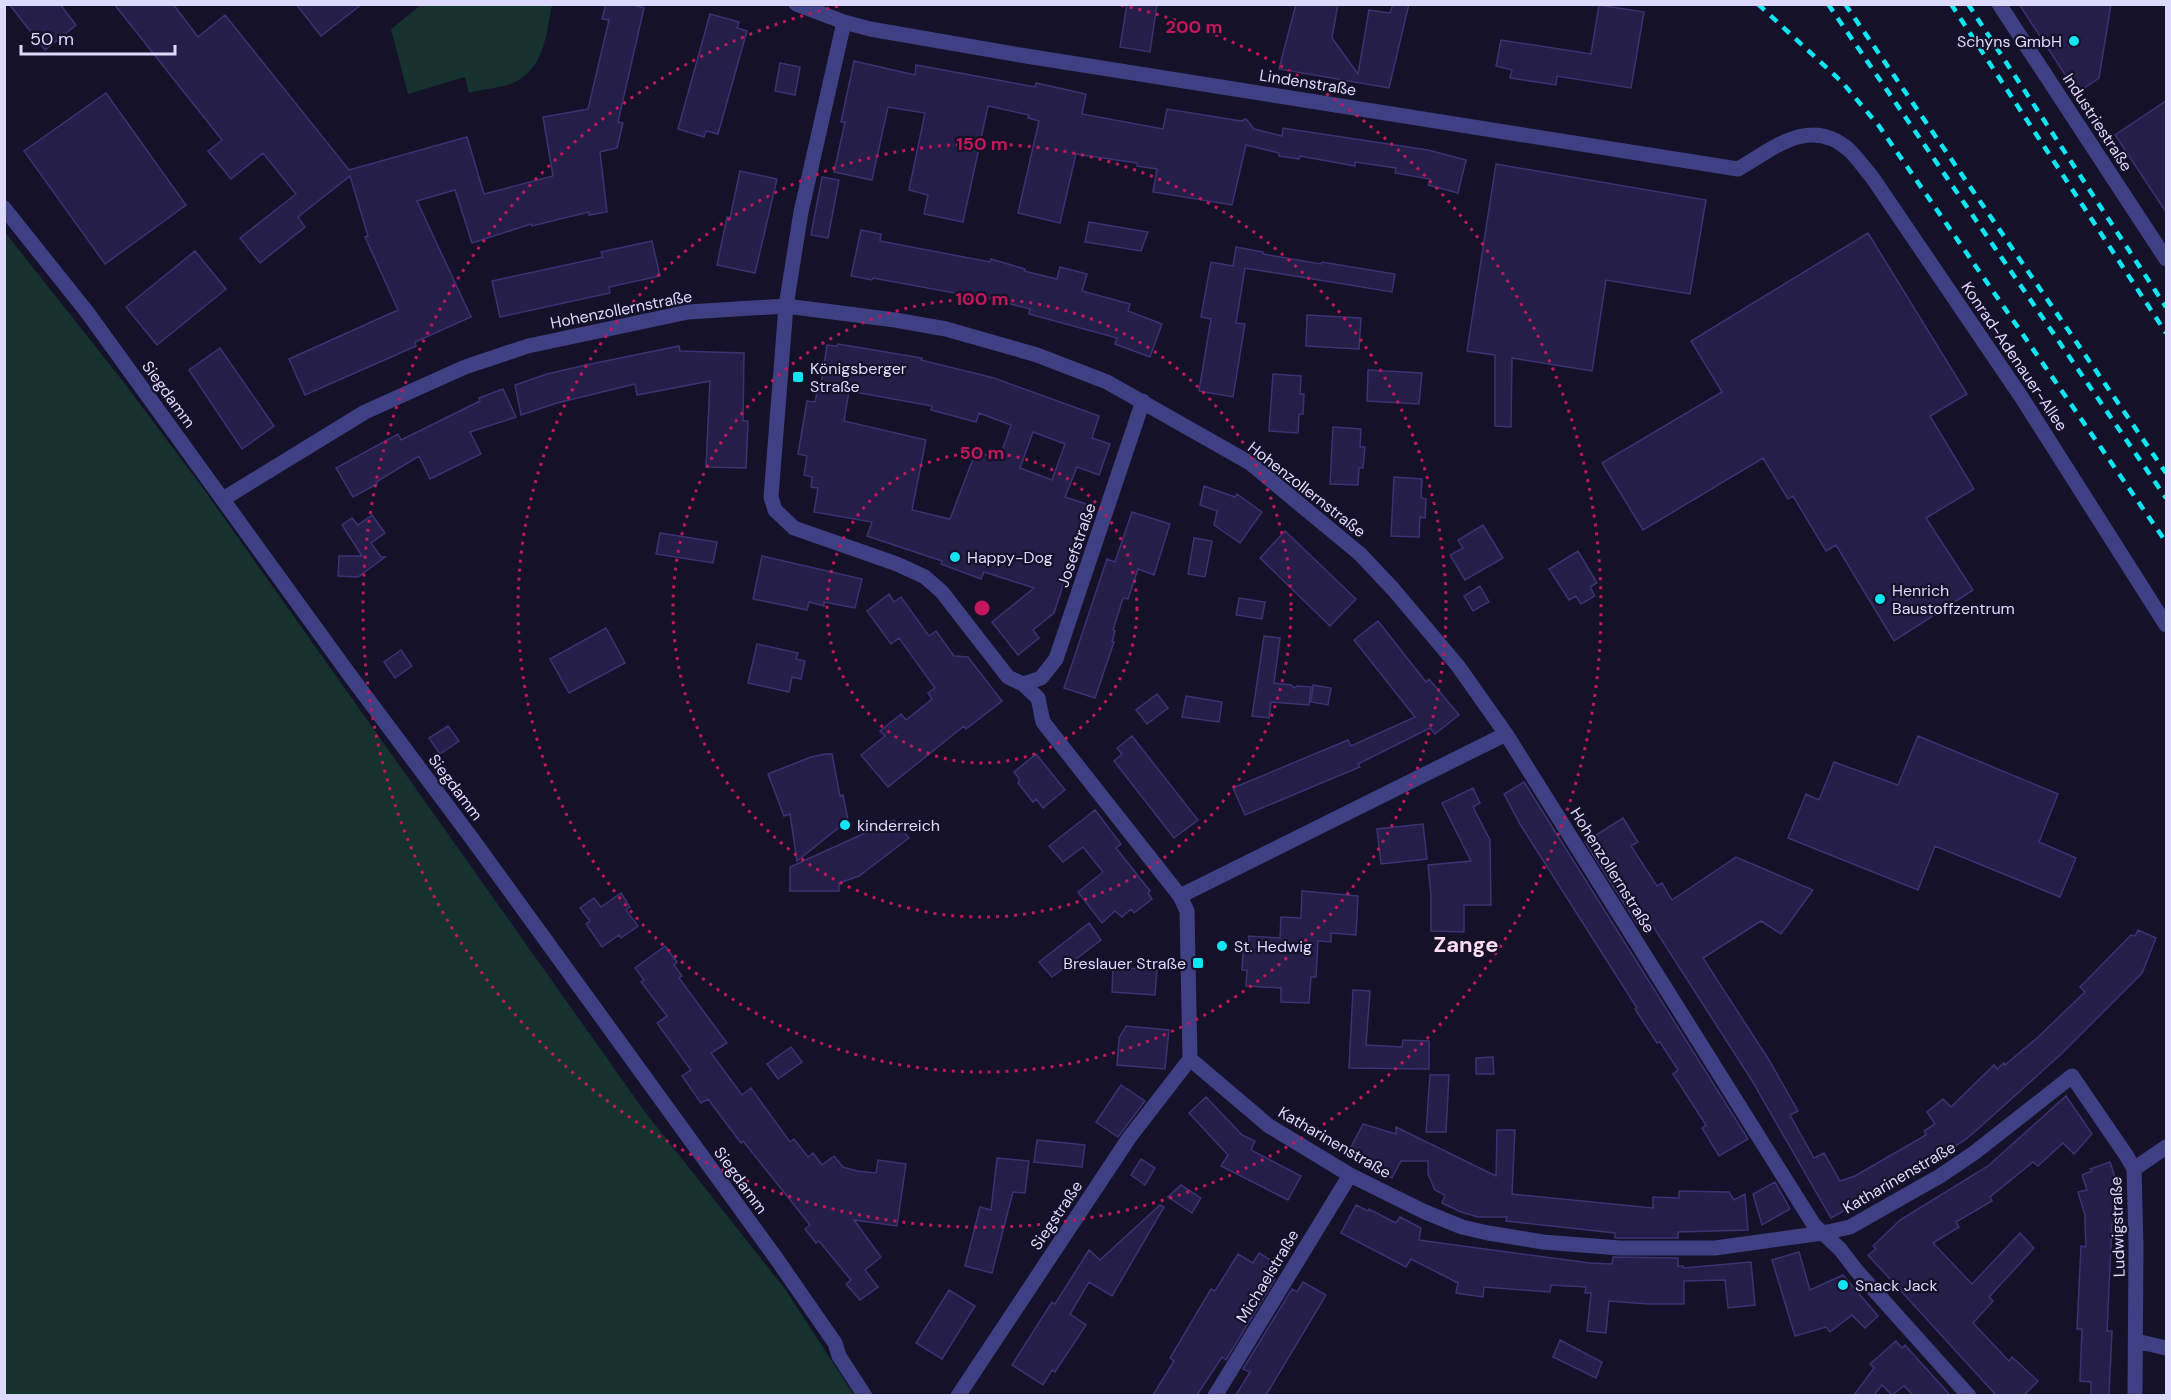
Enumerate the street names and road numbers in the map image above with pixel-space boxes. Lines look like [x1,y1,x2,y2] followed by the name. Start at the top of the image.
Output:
[1258,64,1358,101] street label: Lindenstraße
[2058,69,2137,175] street label: Industriestraße
[1957,278,2072,435] street label: Konrad-Adenauer-Allee
[548,285,694,334] street label: Hohenzollernstraße
[137,357,200,432] street label: Siegdamm
[1243,437,1370,542] street label: Hohenzollernstraße
[1052,500,1101,590] street label: Josefstraße
[424,750,487,825] street label: Siegdamm
[1566,804,1660,937] street label: Hohenzollernstraße
[1275,1102,1395,1183] street label: Katharinenstraße
[1839,1137,1959,1218] street label: Katharinenstraße
[709,1143,772,1218] street label: Siegdamm
[2105,1176,2130,1278] street label: Ludwigstraße
[1026,1177,1087,1254] street label: Siegstraße
[1231,1226,1303,1327] street label: Michaelstraße

